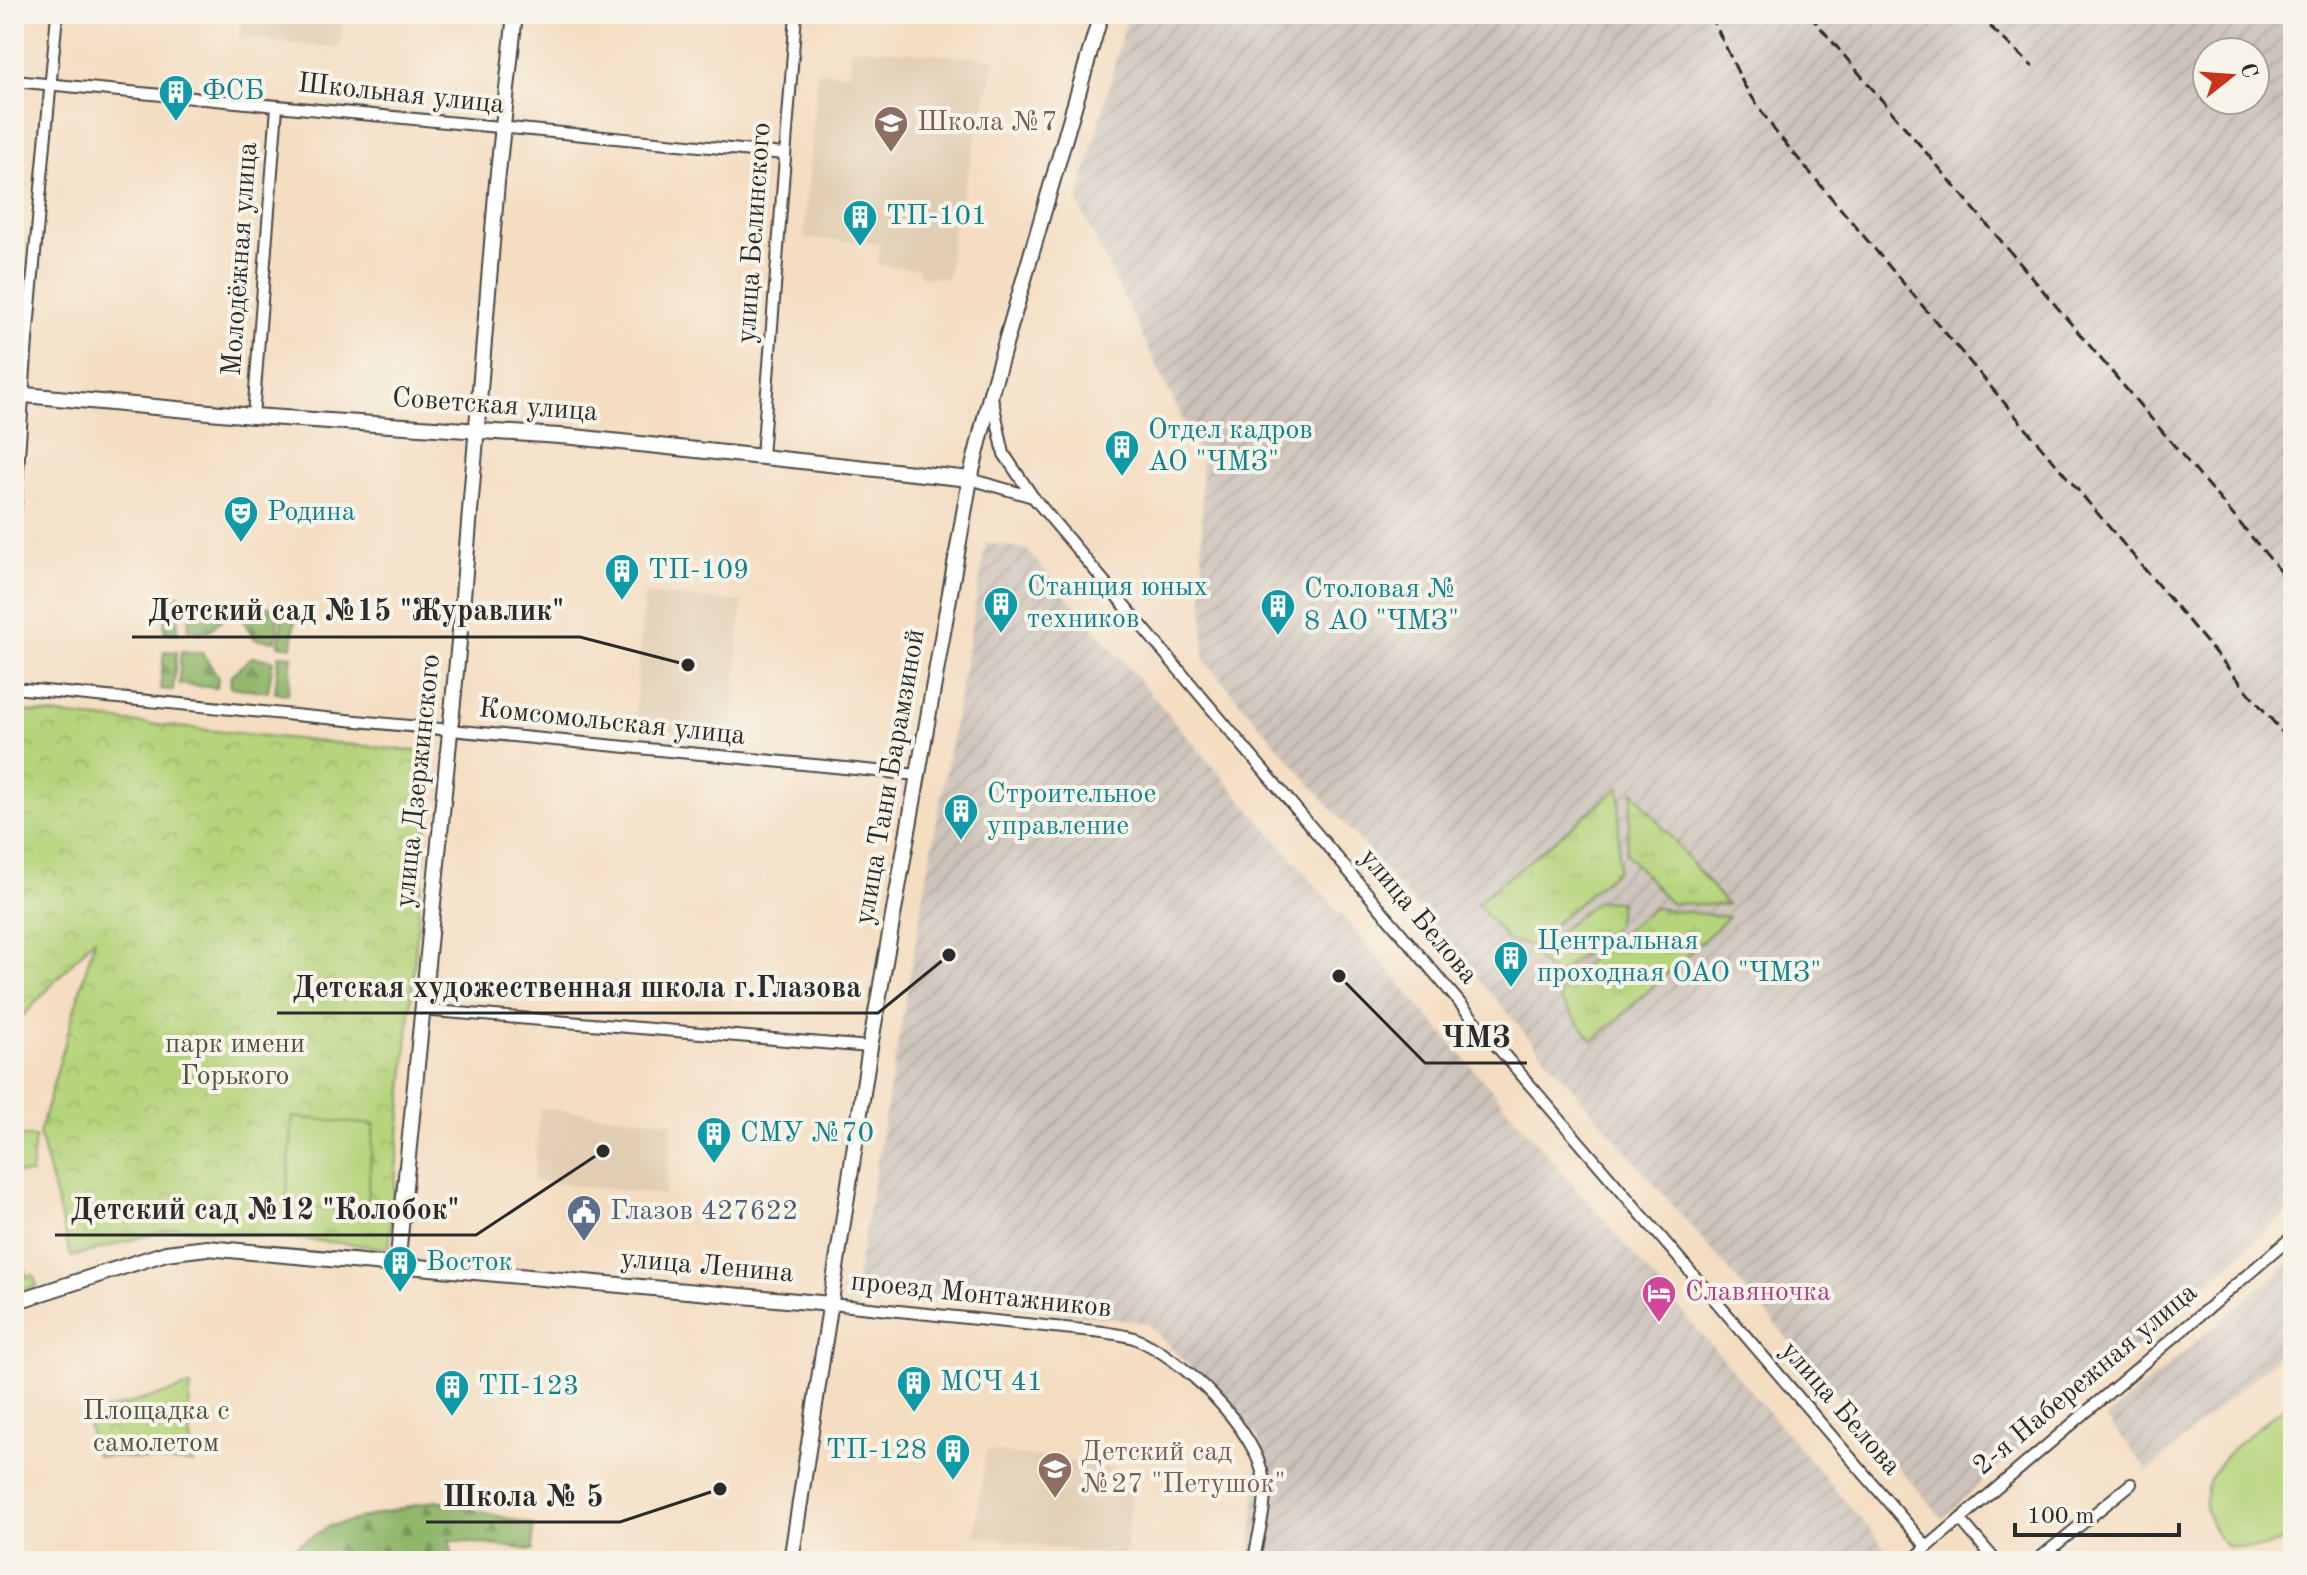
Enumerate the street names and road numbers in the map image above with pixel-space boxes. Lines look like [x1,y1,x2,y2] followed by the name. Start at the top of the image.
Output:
[296,70,506,120] street label: Школьная улица
[733,122,777,344] street label: улица Белинского
[219,141,263,377] street label: Молодёжная улица
[391,385,599,427] street label: Советская улица
[851,627,931,927] street label: улица Тани Барамзиной
[392,653,446,909] street label: улица Дзержинского
[477,695,747,751] street label: Комсомольская улица
[1353,844,1483,990] street label: улица Белова
[619,1245,795,1289] street label: улица Ленина
[849,1268,1113,1324] street label: проезд Монтажников
[1969,1278,2203,1481] street label: 2-я Набережная улица
[1775,1337,1906,1481] street label: улица Белова

